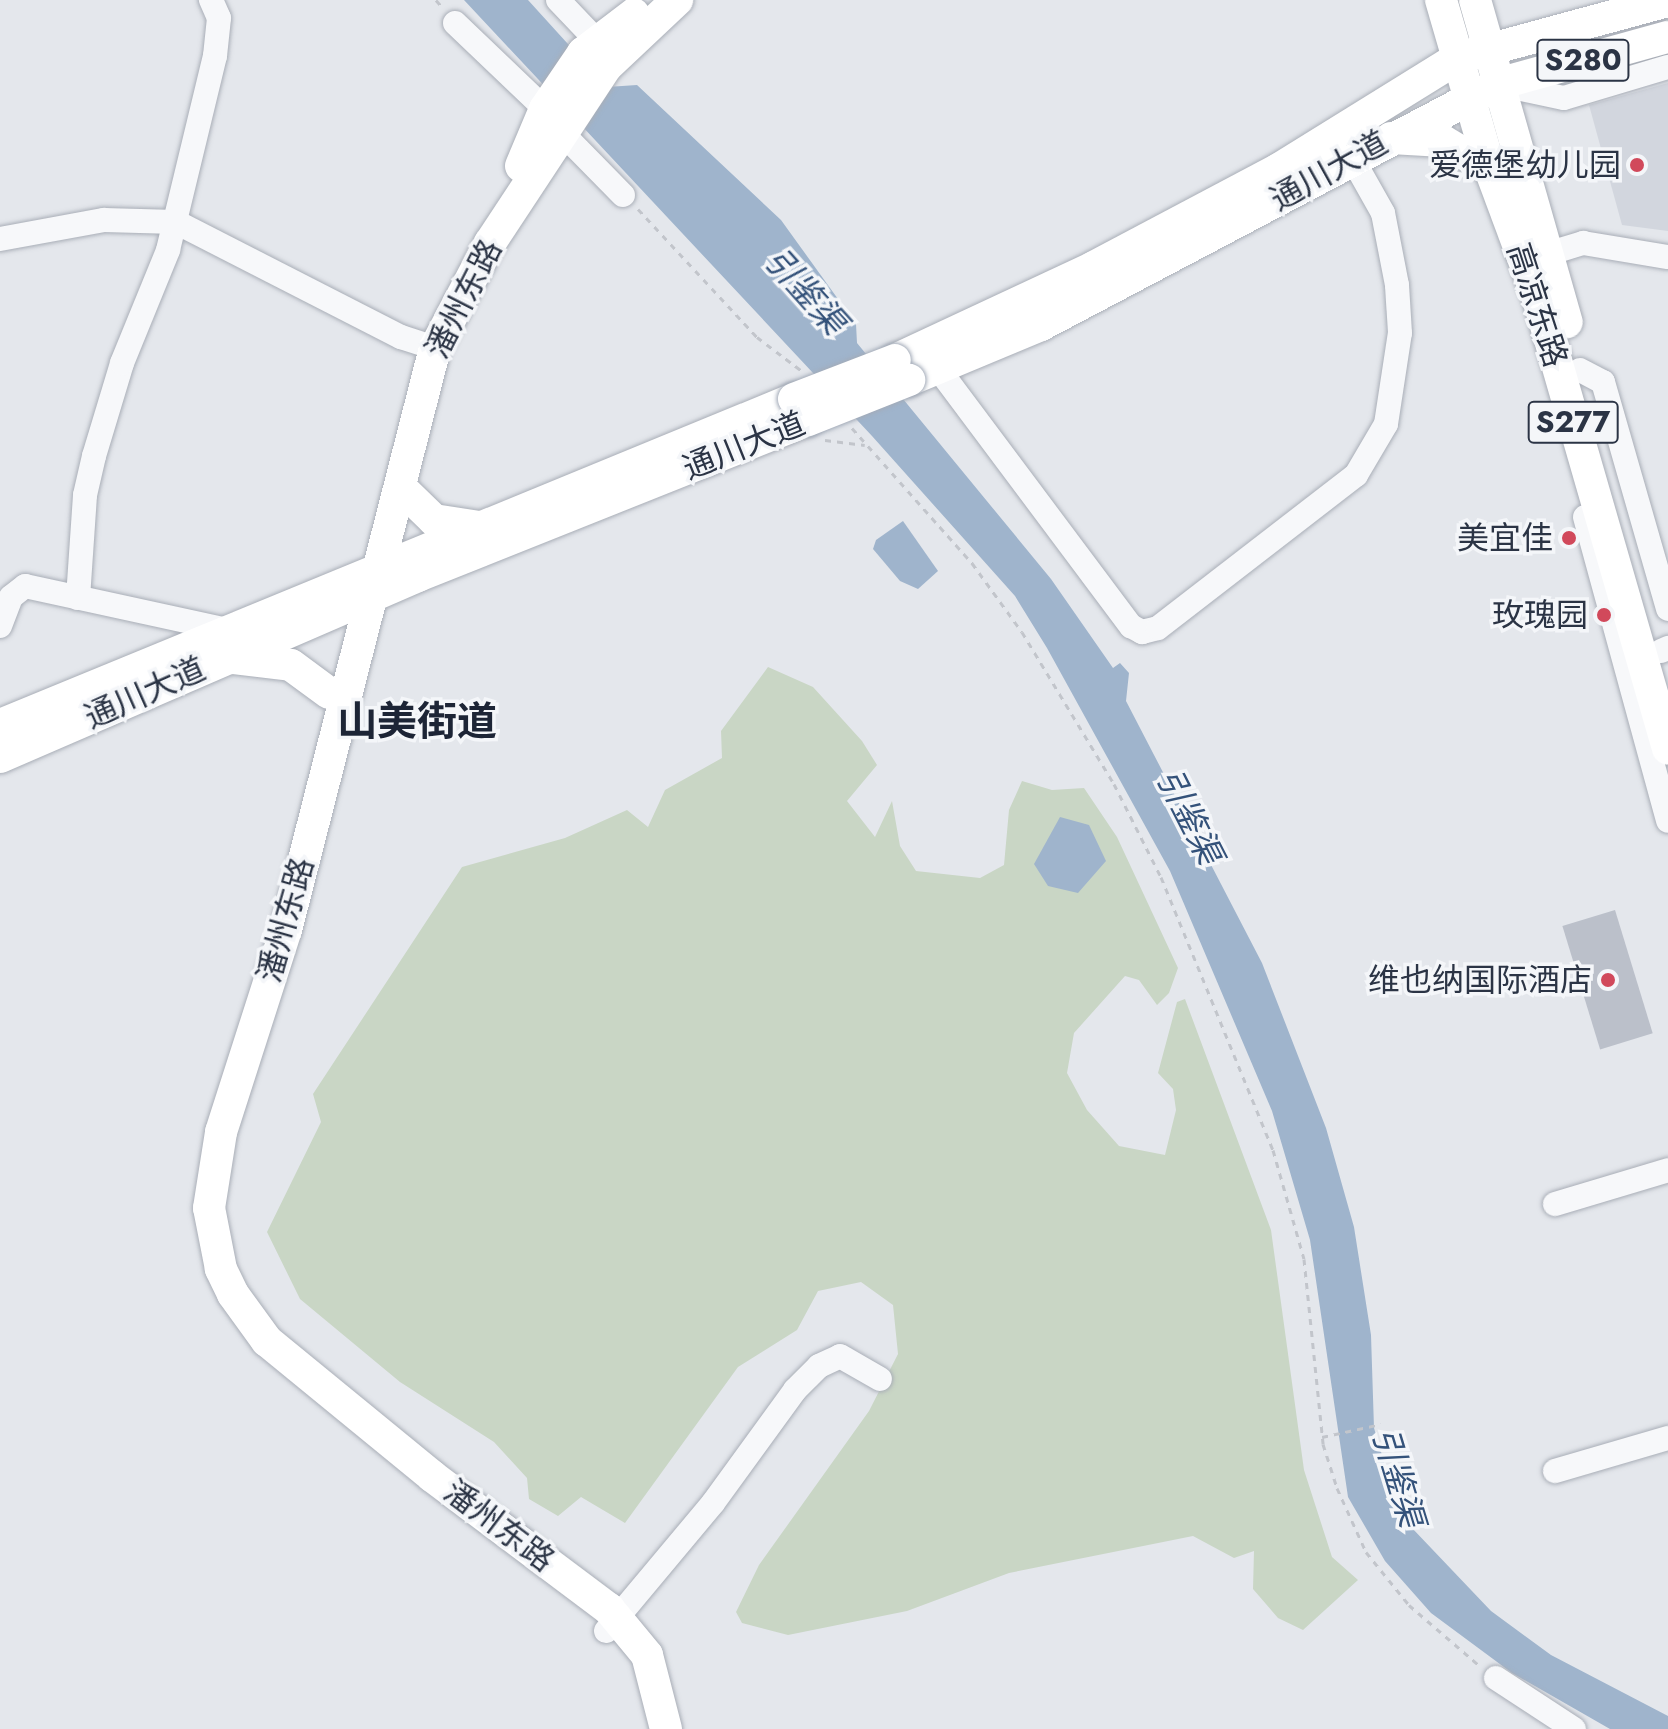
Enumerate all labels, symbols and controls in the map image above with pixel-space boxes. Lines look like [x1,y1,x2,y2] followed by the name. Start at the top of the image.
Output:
[1535,34,1631,86] road number: S280
[1264,123,1394,219] street label: 通川大道
[1429,146,1621,184] place label: 爱德堡幼儿园
[1628,156,1646,174] marker: 爱德堡幼儿园
[418,233,510,365] street label: 潘州东路
[1499,238,1575,372] street label: 高凉东路
[756,239,854,343] water label: 引鉴渠
[1527,396,1619,448] road number: S277
[677,404,811,488] street label: 通川大道
[1457,519,1553,557] place label: 美宜佳
[1560,529,1578,547] marker: 美宜佳
[1492,596,1588,634] place label: 玫瑰园
[1595,606,1613,624] marker: 玫瑰园
[79,649,211,737] street label: 通川大道
[337,697,497,745] district label: 山美街道
[1148,761,1230,871] water label: 引鉴渠
[250,853,322,987] street label: 潘州东路
[1368,961,1592,999] place label: 维也纳国际酒店
[1599,971,1617,989] marker: 维也纳国际酒店
[1364,1422,1432,1532] water label: 引鉴渠
[436,1472,562,1580] street label: 潘州东路

